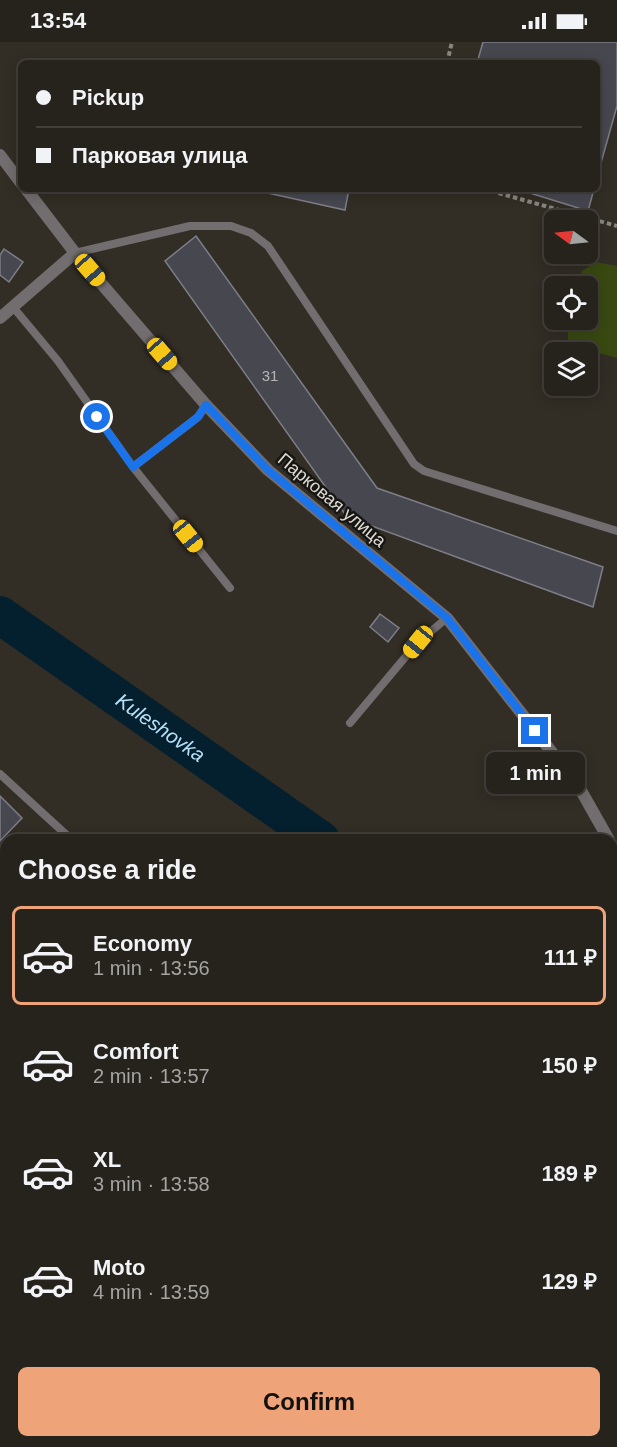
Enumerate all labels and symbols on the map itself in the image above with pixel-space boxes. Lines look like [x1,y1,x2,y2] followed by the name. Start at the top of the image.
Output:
[544,210,598,264] north arrow
[71,251,109,289] car
[143,335,181,373] car
[262,367,278,384] house number: 31
[83,403,110,430] route start
[274,449,391,552] street label: Парковая улица
[170,516,206,556] car
[400,622,436,662] car
[112,689,209,766] water label: Kuleshovka
[521,717,548,744] route end
[486,752,584,794] callout: 1 min

